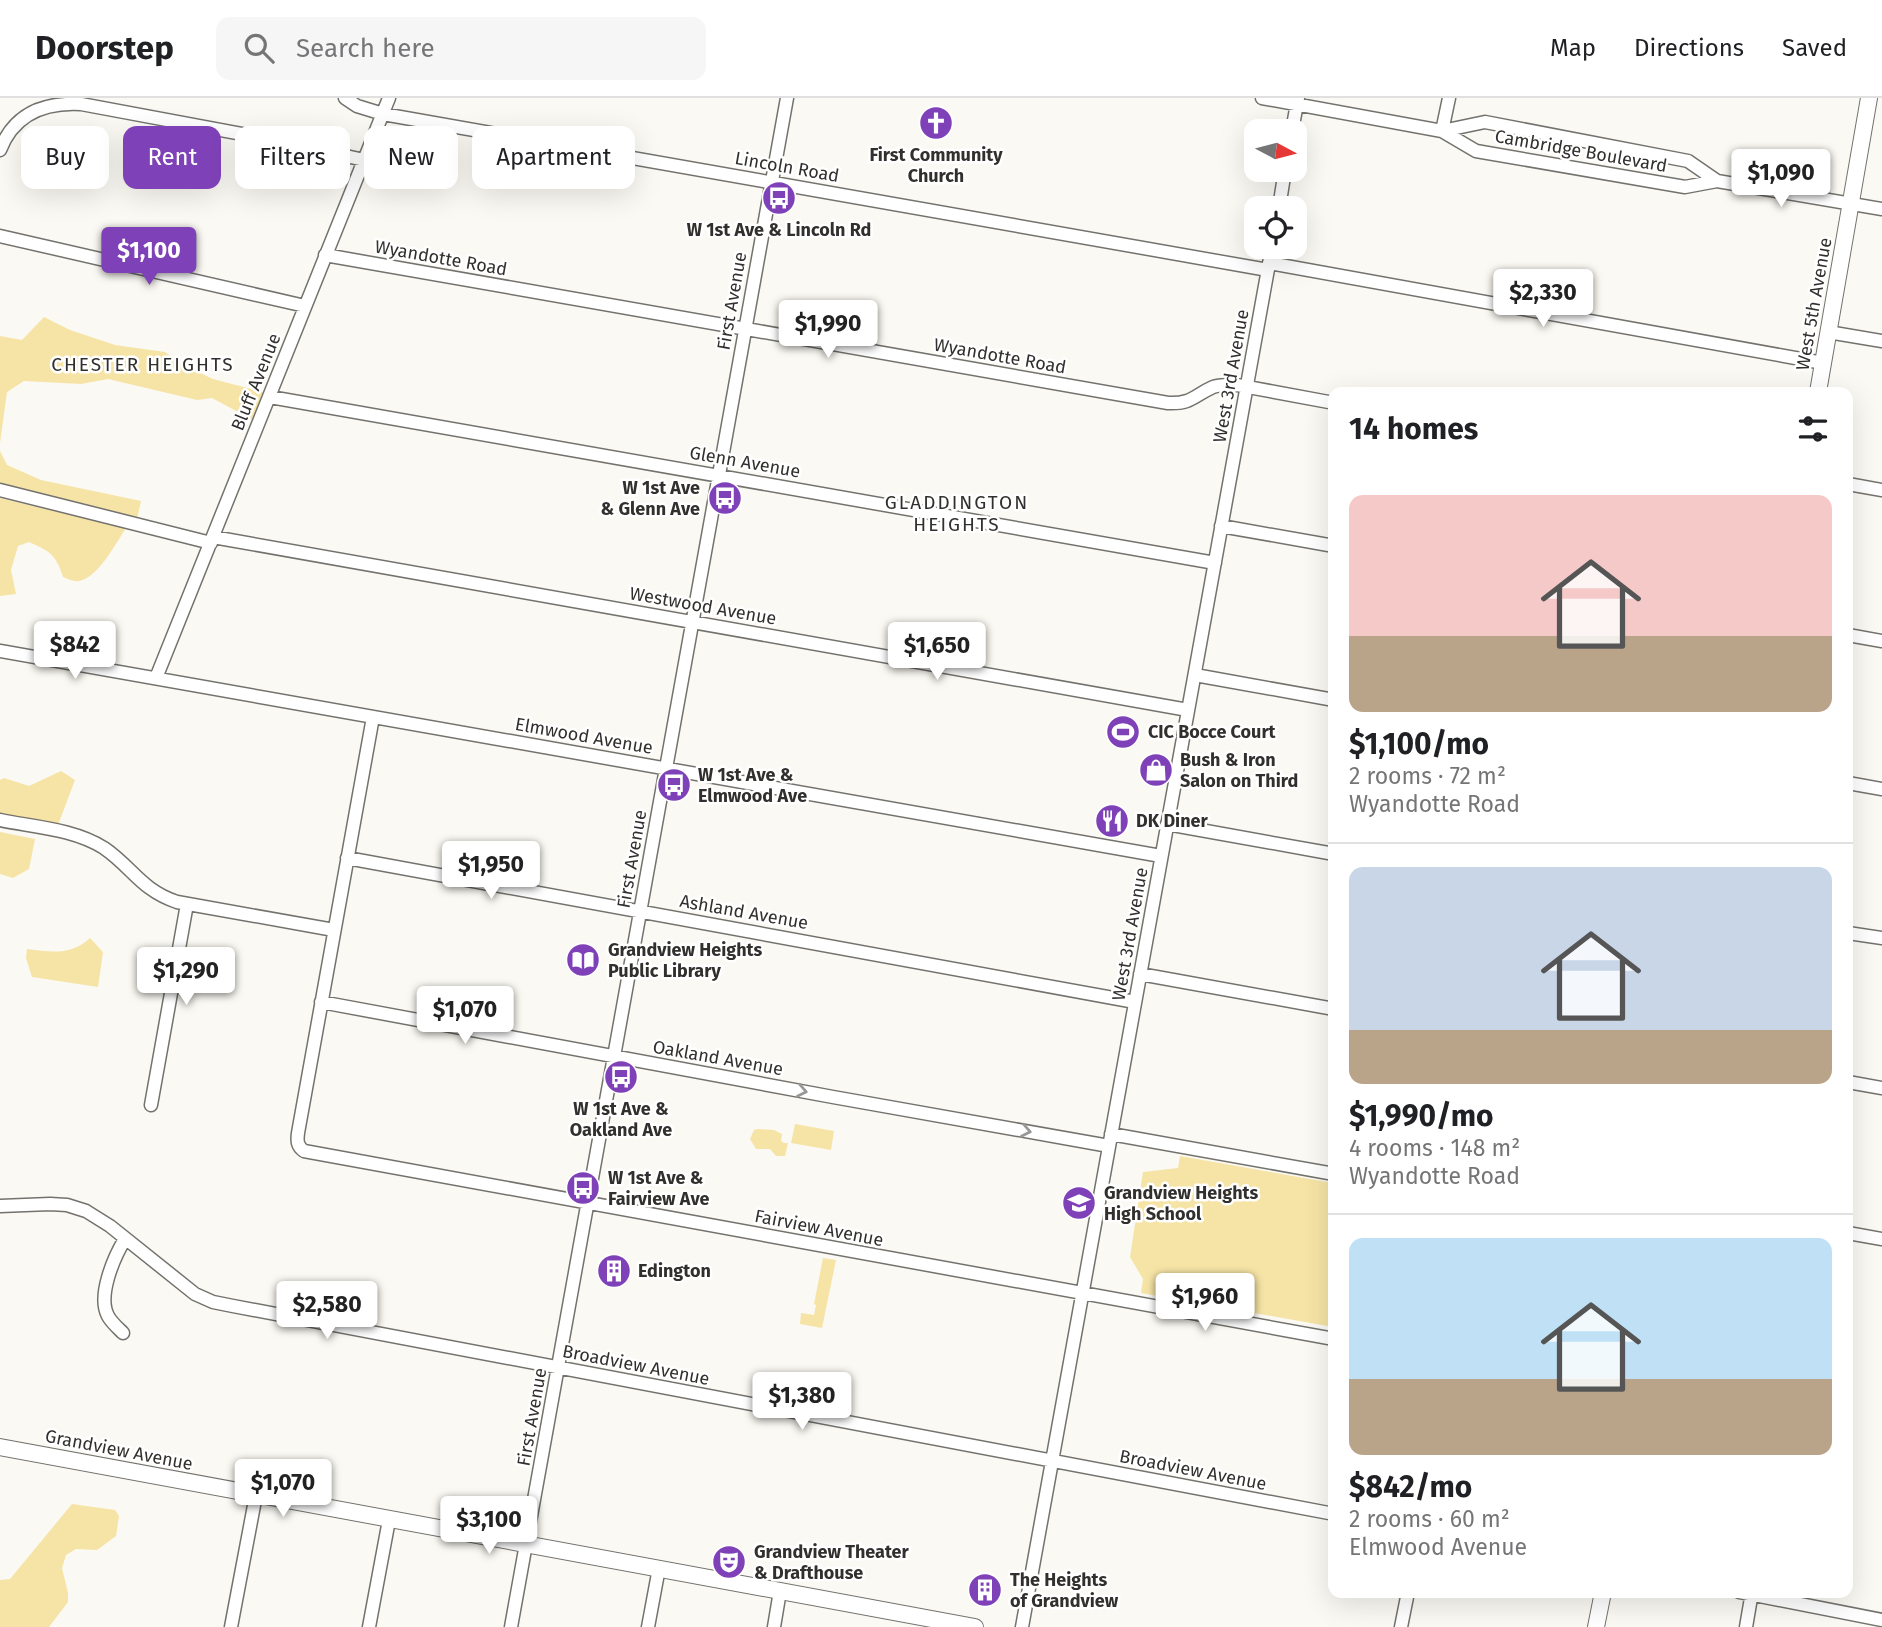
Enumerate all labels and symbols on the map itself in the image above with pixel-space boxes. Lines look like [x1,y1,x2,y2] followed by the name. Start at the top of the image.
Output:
[917,104,955,142] church icon: First Community Church
[1244,119,1307,182] north arrow
[1493,125,1669,177] street label: Cambridge Boulevard
[869,144,1003,187] place label: First Community Church
[733,147,841,187] street label: Lincoln Road
[1724,150,1838,209] pin: $1,090
[760,179,798,217] bus stop icon: W 1st Ave & Lincoln Rd
[687,219,871,241] place label: W 1st Ave & Lincoln Rd
[92,228,206,287] pin: $1,100
[373,236,509,280] street label: Wyandotte Road
[1791,236,1837,372] street label: West 5th Avenue
[713,250,751,352] street label: First Avenue
[1486,270,1600,329] pin: $2,330
[771,300,885,360] pin: $1,990
[1208,308,1254,444] street label: West 3rd Avenue
[226,330,286,434] street label: Bluff Avenue
[932,334,1068,378] street label: Wyandotte Road
[51,353,235,376] district label: CHESTER HEIGHTS
[688,441,802,483] street label: Glenn Avenue
[601,477,700,520] place label: W 1st Ave & Glenn Ave
[706,479,744,517] bus stop icon: W 1st Ave & Glenn Ave
[885,491,1029,536] district label: GLADDINGTON HEIGHTS
[628,582,778,630] street label: Westwood Avenue
[34,622,116,681] pin: $842
[880,622,994,682] pin: $1,650
[513,713,655,759] street label: Elmwood Avenue
[1104,713,1142,751] sports icon: CIC Bocce Court
[1148,721,1277,743] place label: CIC Bocce Court
[1180,749,1298,792] place label: Bush & Iron Salon on Third
[1137,751,1175,789] shop icon: Bush & Iron Salon on Third
[698,764,807,807] place label: W 1st Ave & Elmwood Ave
[655,766,693,804] bus stop icon: W 1st Ave & Elmwood Ave
[1093,802,1131,840] restaurant icon: DK Diner
[613,808,651,910] street label: First Avenue
[1136,810,1208,832] place label: DK Diner
[434,842,548,901] pin: $1,950
[1107,866,1153,1002] street label: West 3rd Avenue
[678,890,810,934] street label: Ashland Avenue
[608,939,762,982] place label: Grandview Heights Public Library
[564,941,602,979] library icon: Grandview Heights Public Library
[129,948,243,1007] pin: $1,290
[408,986,522,1046] pin: $1,070
[651,1036,785,1080] street label: Oakland Avenue
[602,1058,640,1096] bus stop icon: W 1st Ave & Oakland Ave
[796,1083,808,1098] one-way arrow
[570,1098,672,1141] place label: W 1st Ave & Oakland Ave
[1020,1123,1032,1138] one-way arrow
[608,1167,710,1210] place label: W 1st Ave & Fairview Ave
[564,1169,602,1207] bus stop icon: W 1st Ave & Fairview Ave
[1104,1182,1258,1225] place label: Grandview Heights High School
[1060,1184,1098,1222] school or university icon: Grandview Heights High School
[753,1205,885,1251] street label: Fairview Avenue
[595,1252,633,1290] building icon: Edington
[638,1260,711,1282] place label: Edington
[1148,1274,1262,1333] pin: $1,960
[270,1282,384,1341] pin: $2,580
[561,1340,711,1390] street label: Broadview Avenue
[513,1366,551,1468] street label: First Avenue
[745,1372,859,1432] pin: $1,380
[43,1425,195,1475] street label: Grandview Avenue
[1118,1445,1268,1495] street label: Broadview Avenue
[226,1460,340,1519] pin: $1,070
[432,1496,546,1556] pin: $3,100
[754,1541,910,1584] place label: Grandview Theater & Drafthouse
[710,1543,748,1581] theatre icon: Grandview Theater & Drafthouse
[1010,1569,1119,1612] place label: The Heights of Grandview
[966,1571,1004,1609] building icon: The Heights of Grandview

